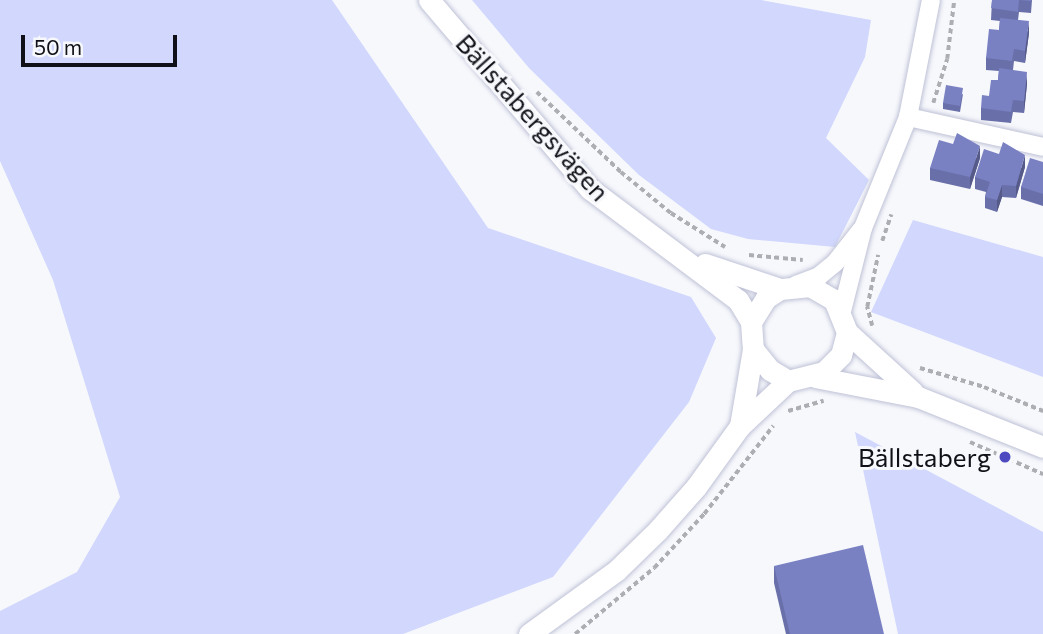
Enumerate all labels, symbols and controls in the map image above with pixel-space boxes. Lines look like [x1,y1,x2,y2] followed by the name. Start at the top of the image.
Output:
[24,21,180,65] scale bar
[450,27,616,207] street label: Bällstabergsvägen
[34,34,82,59] text: 50 m
[858,441,991,473] place label: Bällstaberg
[997,449,1013,465] marker: Bällstaberg

